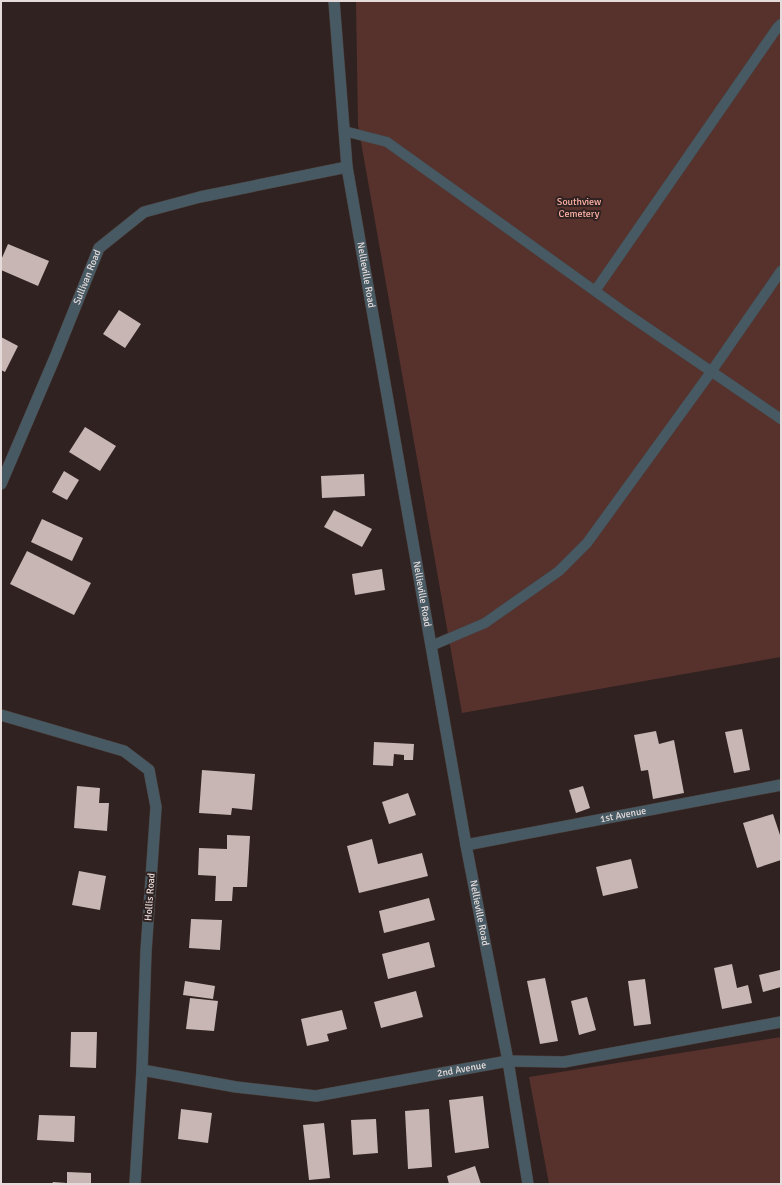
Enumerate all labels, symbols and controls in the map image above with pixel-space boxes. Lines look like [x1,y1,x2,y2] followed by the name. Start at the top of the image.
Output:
[557,196,602,220] park label: Southview Cemetery
[354,241,378,309] street label: Nellieville Road
[71,248,104,306] street label: Sullivan Road
[410,560,434,628] street label: Nellieville Road
[599,805,647,825] street label: 1st Avenue
[142,872,158,922] street label: Hollis Road
[467,879,491,947] street label: Nellieville Road
[436,1059,487,1080] street label: 2nd Avenue

